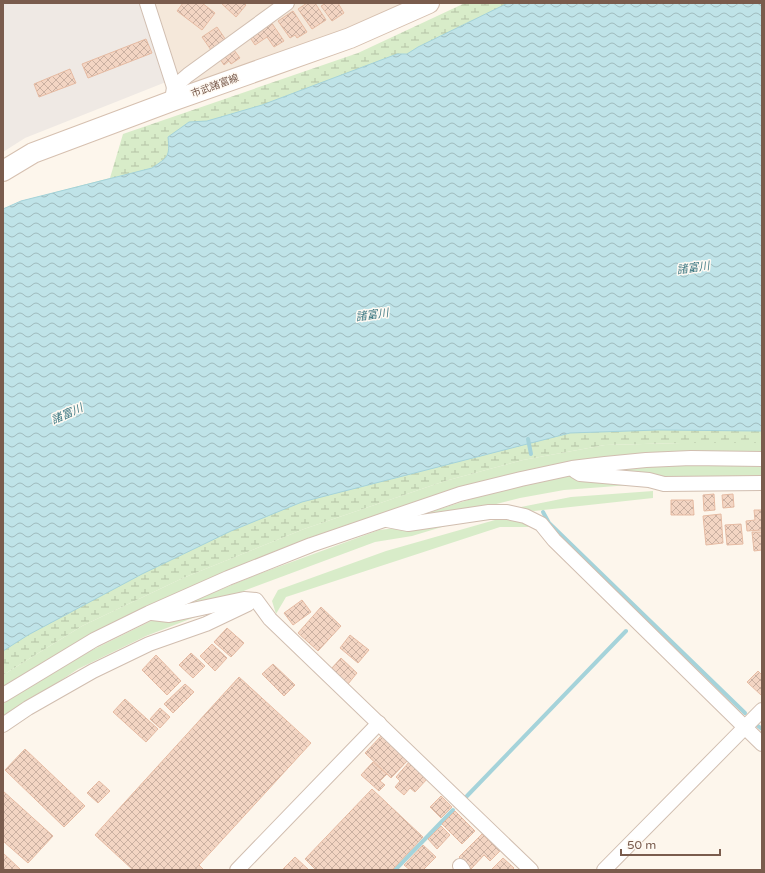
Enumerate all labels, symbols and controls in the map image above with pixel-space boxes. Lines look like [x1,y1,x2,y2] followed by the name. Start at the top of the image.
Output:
[189,72,241,100] street label: 市武諸富線
[676,259,711,277] water label: 諸富川
[355,306,390,324] water label: 諸富川
[49,401,86,427] water label: 諸富川
[621,831,720,857] scale bar
[627,838,656,852] text: 50 m

